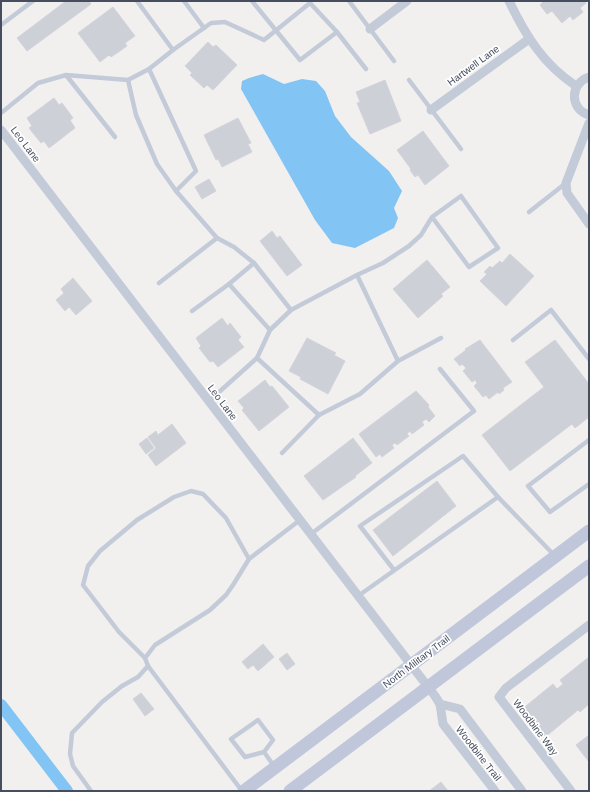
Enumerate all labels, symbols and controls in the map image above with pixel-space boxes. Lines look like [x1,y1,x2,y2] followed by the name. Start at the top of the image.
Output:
[445,43,502,88] street label: Hartwell Lane
[9,124,43,165] street label: Leo Lane
[206,382,240,423] street label: Leo Lane
[381,633,452,690] street label: North Military Trail
[511,697,560,757] street label: Woodbine Way
[454,724,503,783] street label: Woodbine Trail

